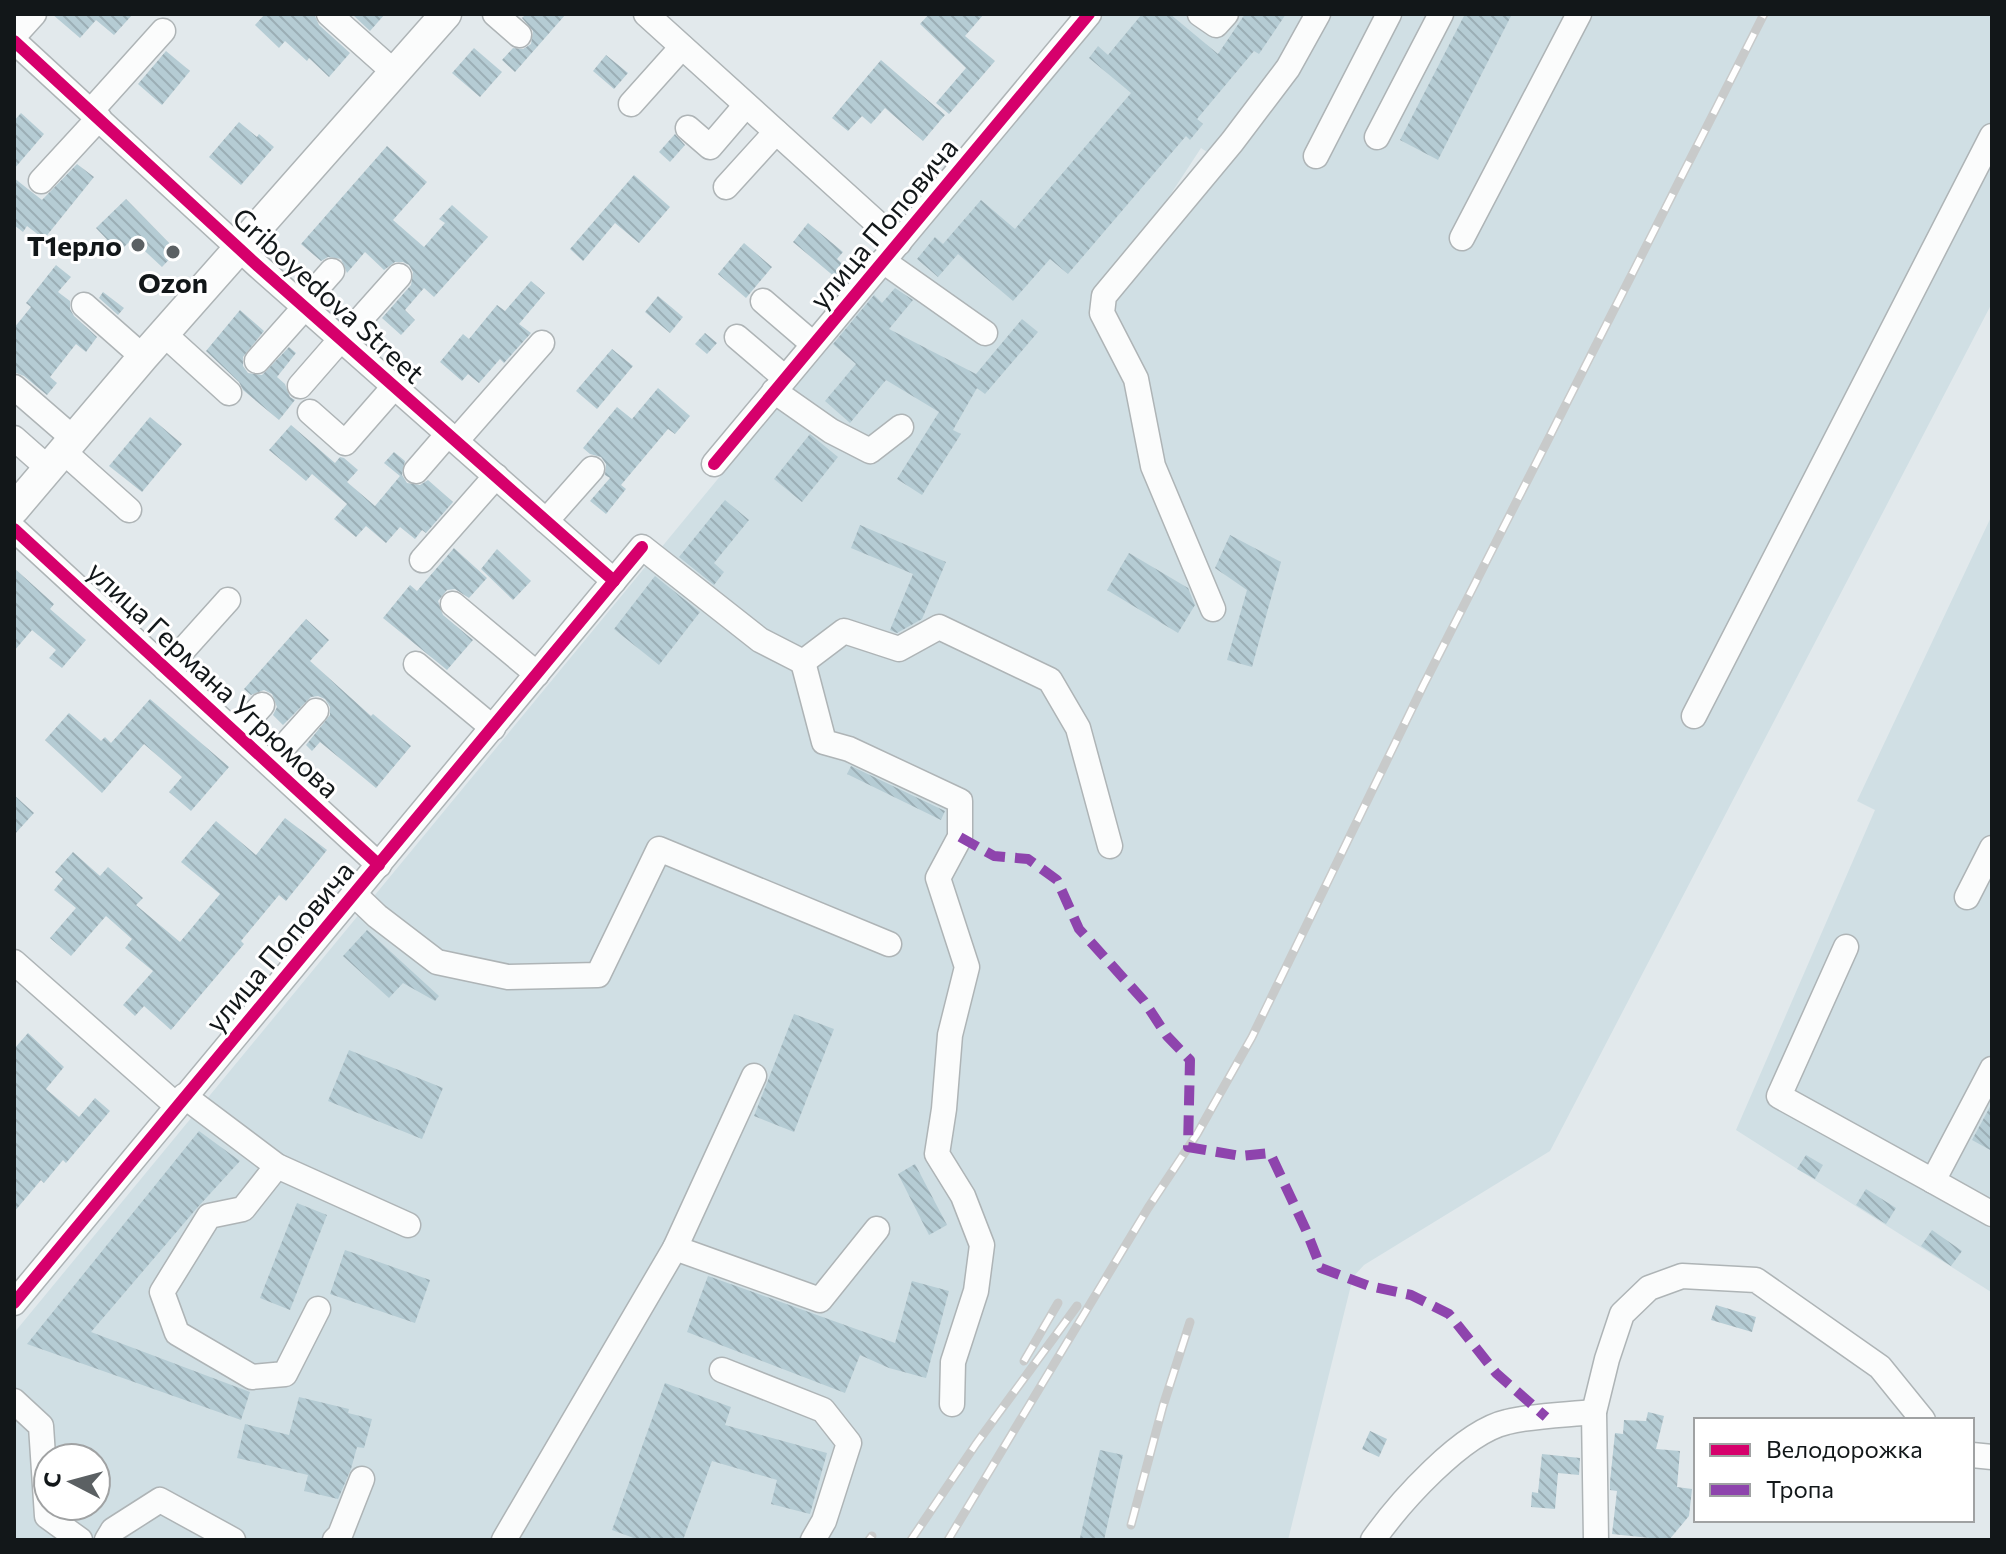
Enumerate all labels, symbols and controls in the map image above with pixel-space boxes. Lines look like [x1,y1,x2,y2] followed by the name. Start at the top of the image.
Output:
[802,131,964,315] street label: улица Поповича
[226,200,432,390] street label: Griboyedova Street
[27,228,122,262] place label: Т1ерло
[129,236,147,254] marker: Т1ерло
[164,243,182,261] marker: Ozon
[138,265,208,299] place label: Ozon
[81,553,347,805] street label: улица Германа Угрюмова
[198,854,360,1038] street label: улица Поповича
[1694,1418,1974,1522] legend
[1766,1434,1923,1463] text: Велодорожка
[32,1442,112,1522] north arrow
[37,1471,66,1489] text: С
[1766,1474,1834,1503] text: Тропа

